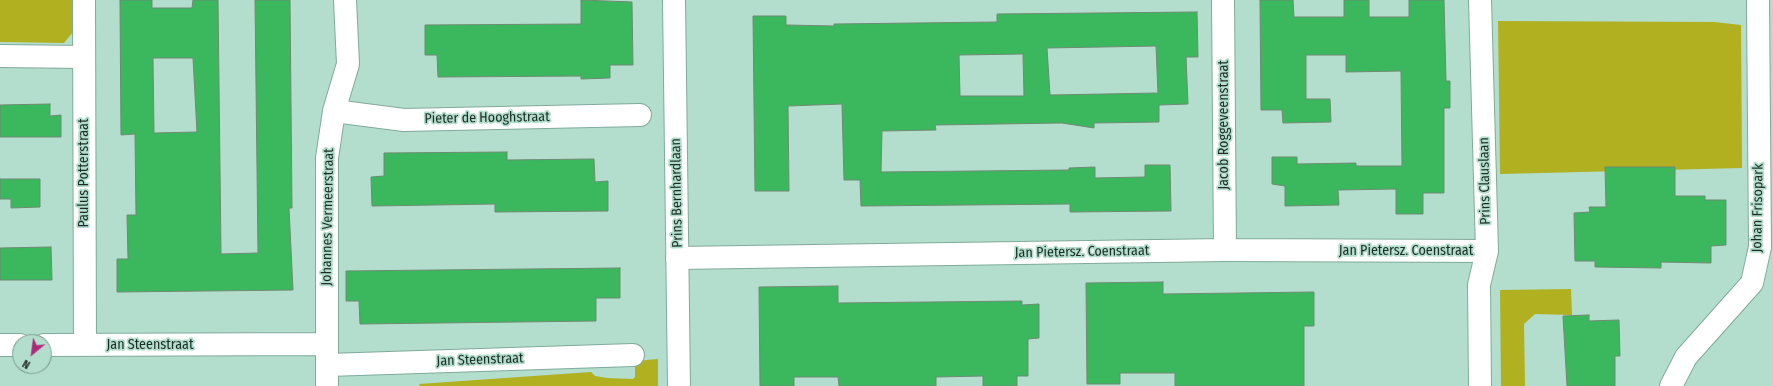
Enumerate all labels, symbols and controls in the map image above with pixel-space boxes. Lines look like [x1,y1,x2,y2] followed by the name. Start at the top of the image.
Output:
[1216,60,1232,190] street label: Jacob Roggeveenstraat
[424,109,550,127] street label: Pieter de Hooghstraat
[76,118,92,228] street label: Paulus Potterstraat
[1476,137,1494,225] street label: Prins Clauslaan
[668,138,686,248] street label: Prins Bernhardlaan
[318,148,338,286] street label: Johannes Vermeerstraat
[1749,163,1767,253] street label: Johan Frisopark
[1015,242,1149,262] street label: Jan Pietersz. Coenstraat
[1339,243,1473,259] street label: Jan Pietersz. Coenstraat
[12,334,52,374] north arrow
[106,337,194,353] street label: Jan Steenstraat
[436,350,524,370] street label: Jan Steenstraat
[20,357,32,371] text: N

